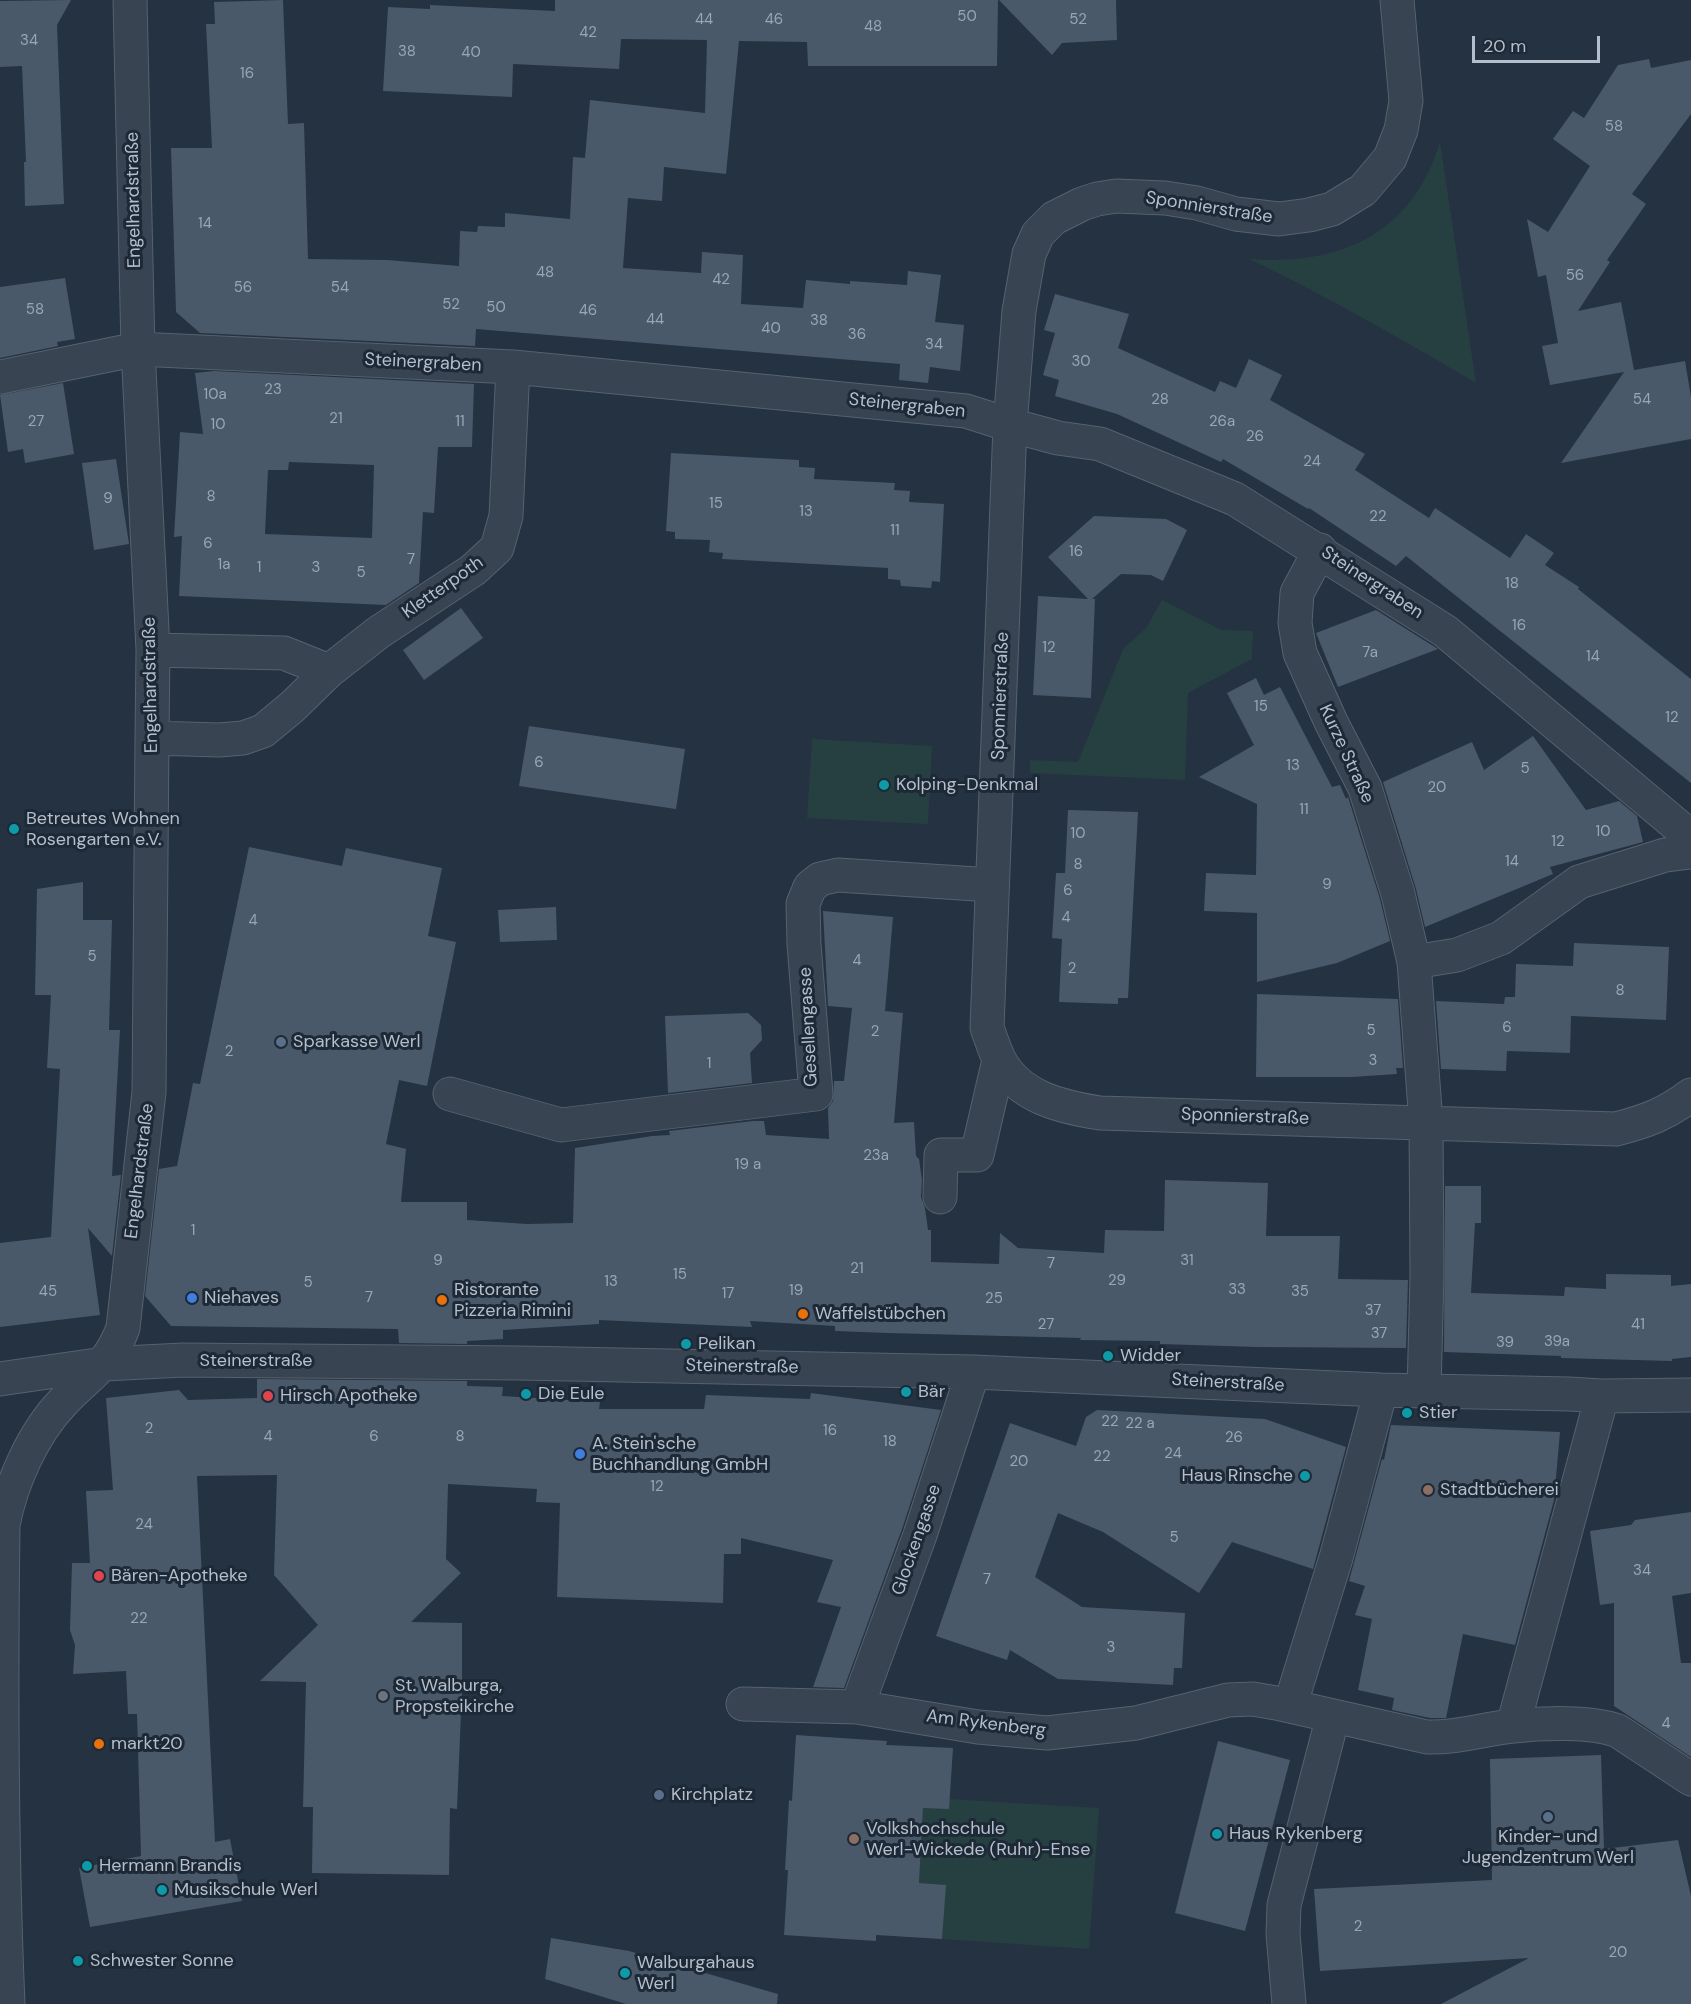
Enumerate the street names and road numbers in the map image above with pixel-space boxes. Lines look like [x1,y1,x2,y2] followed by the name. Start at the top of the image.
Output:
[122,132,146,268] street label: Engelhardstraße
[1144,187,1274,229] street label: Sponnierstraße
[364,349,482,377] street label: Steinergraben
[848,389,966,423] street label: Steinergraben
[1317,542,1427,624] street label: Steinergraben
[398,552,488,624] street label: Kletterpoth
[139,617,163,753] street label: Engelhardstraße
[988,632,1014,760] street label: Sponnierstraße
[1314,701,1378,807] street label: Kurze Straße
[795,967,823,1087] street label: Gesellengasse
[121,1102,159,1240] street label: Engelhardstraße
[1181,1104,1309,1130] street label: Sponnierstraße
[199,1350,313,1372] street label: Steinerstraße
[685,1355,799,1379] street label: Steinerstraße
[1171,1369,1285,1397] street label: Steinerstraße
[888,1482,946,1598] street label: Glockengasse
[925,1706,1047,1742] street label: Am Rykenberg

